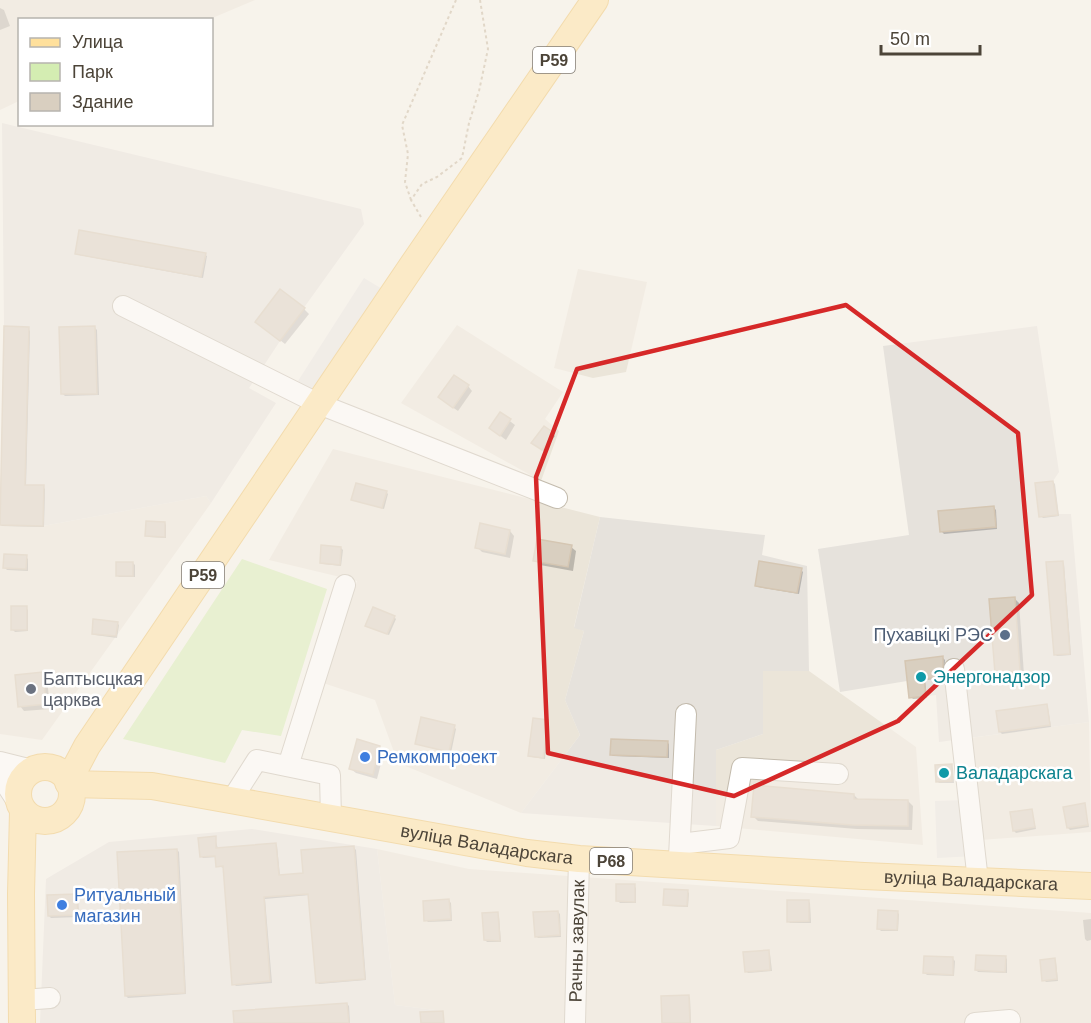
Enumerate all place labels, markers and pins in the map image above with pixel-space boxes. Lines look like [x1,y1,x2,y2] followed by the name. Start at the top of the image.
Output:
[874,625,993,645] place label: Пухавіцкі РЭС
[998,628,1012,642] marker: Пухавіцкі РЭС
[933,667,1051,687] place label: Энергонадзор
[43,669,143,710] place label: Баптысцкая царква
[914,670,928,684] marker: Энергонадзор
[24,682,38,696] marker: Баптысцкая царква
[377,747,497,767] place label: Ремкомпроект
[358,750,372,764] marker: Ремкомпроект
[956,763,1074,783] place label: Валадарскага
[937,766,951,780] marker: Валадарскага
[74,885,176,926] place label: Ритуальный магазин
[55,898,69,912] marker: Ритуальный магазин

